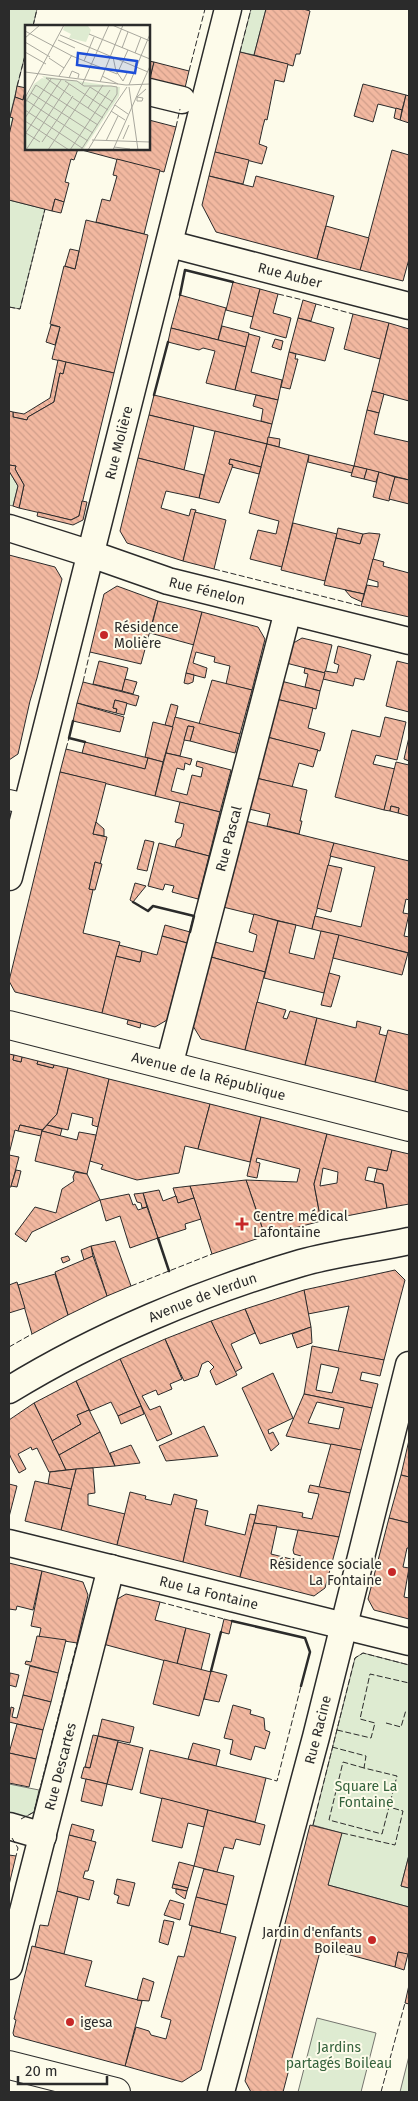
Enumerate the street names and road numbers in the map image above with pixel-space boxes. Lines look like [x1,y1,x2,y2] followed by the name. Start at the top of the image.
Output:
[256,259,324,292] street label: Rue Auber
[101,404,136,481] street label: Rue Molière
[167,573,247,608] street label: Rue Fénelon
[212,804,245,873] street label: Rue Pascal
[130,1048,287,1104] street label: Avenue de la République
[146,1269,259,1326] street label: Avenue de Verdun
[158,1572,260,1613] street label: Rue La Fontaine
[301,1693,335,1766] street label: Rue Racine
[41,1720,80,1812] street label: Rue Descartes

